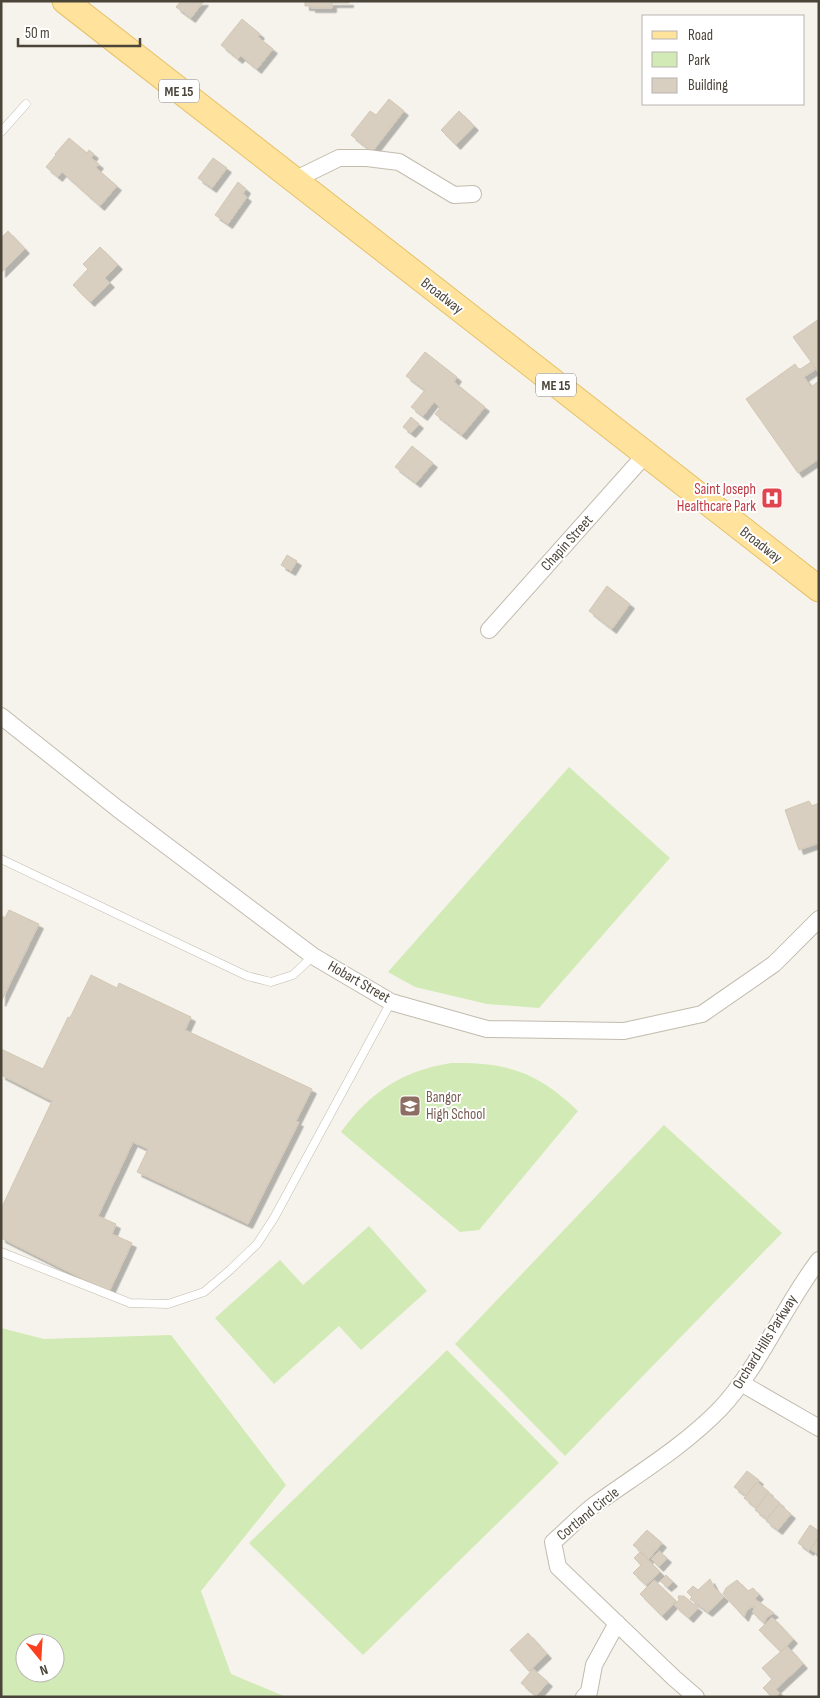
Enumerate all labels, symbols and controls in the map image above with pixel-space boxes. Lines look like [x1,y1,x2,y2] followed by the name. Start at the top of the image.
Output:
[18,15,140,47] scale bar
[642,15,805,105] legend
[25,24,50,43] text: 50 m
[688,26,713,45] text: Road
[688,51,710,70] text: Park
[688,76,728,95] text: Building
[159,80,199,102] road number: ME 15
[417,274,467,319] street label: Broadway
[536,374,576,396] road number: ME 15
[677,480,756,516] place label: Saint Joseph Healthcare Park
[760,486,784,510] hospital icon: Saint Joseph Healthcare Park
[537,511,597,575] street label: Chapin Street
[736,523,786,568] street label: Broadway
[324,957,394,1008] street label: Hobart Street
[426,1088,485,1124] place label: Bangor High School
[398,1094,422,1118] school or university icon: Bangor High School
[728,1291,802,1393] street label: Orchard Hills Parkway
[553,1483,623,1545] street label: Cortland Circle
[15,1633,65,1683] north arrow
[38,1661,50,1679] text: N

